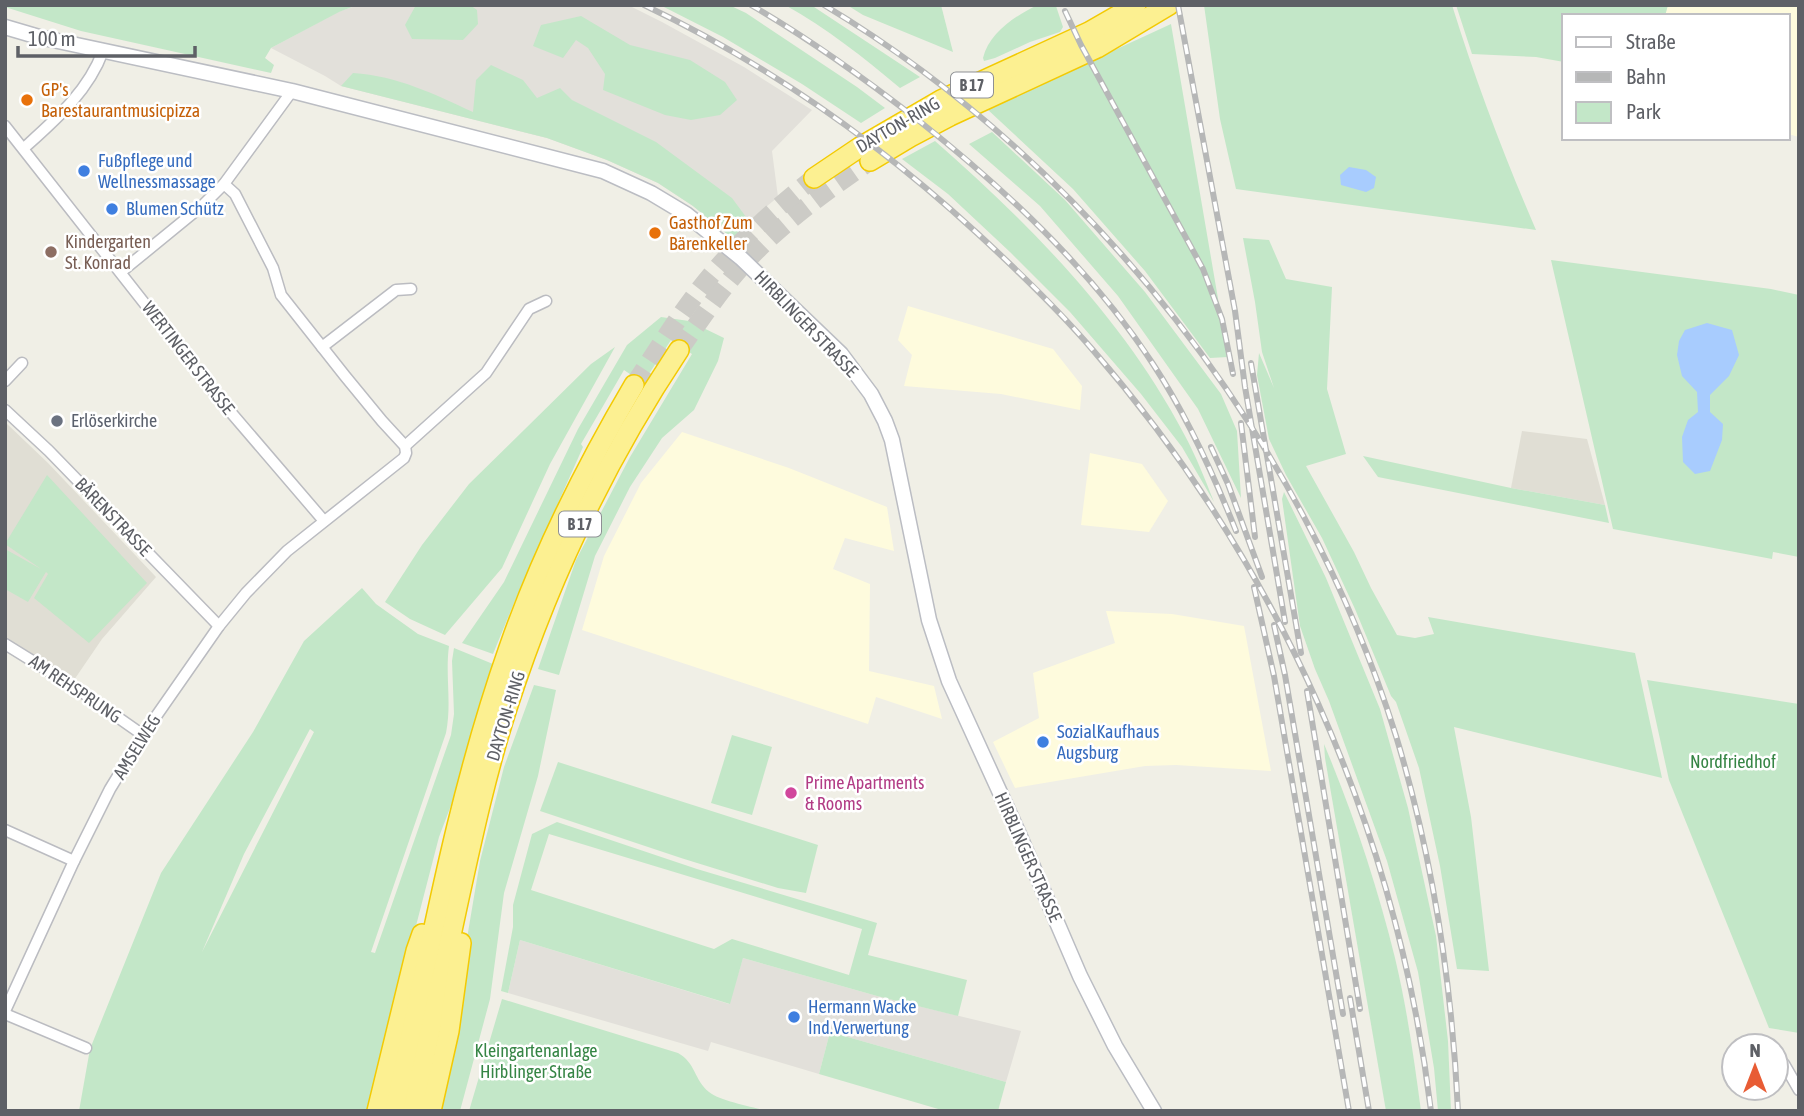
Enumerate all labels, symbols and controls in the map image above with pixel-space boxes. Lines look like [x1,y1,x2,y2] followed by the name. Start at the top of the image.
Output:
[18,14,194,58] scale bar
[1562,14,1790,140] legend
[28,26,76,50] text: 100 m
[1626,29,1676,53] text: Straße
[1626,64,1666,88] text: Bahn
[951,72,993,97] road number: B 17
[41,79,200,121] place label: GP's Barestaurantmusicpizza
[19,92,35,108] marker: GP's Barestaurantmusicpizza
[852,92,943,157] street label: DAYTON-RING
[1626,99,1661,123] text: Park
[98,150,216,192] place label: Fußpflege und Wellnessmassage
[76,163,92,179] marker: Fußpflege und Wellnessmassage
[126,198,224,219] place label: Blumen Schütz
[104,201,120,217] marker: Blumen Schütz
[669,212,753,254] place label: Gasthof Zum Bärenkeller
[647,225,663,241] marker: Gasthof Zum Bärenkeller
[65,231,151,273] place label: Kindergarten St. Konrad
[43,244,59,260] marker: Kindergarten St. Konrad
[750,266,863,381] street label: HIRBLINGER STRASSE
[138,297,239,419] street label: WERTINGER STRASSE
[71,410,157,431] place label: Erlöserkirche
[49,413,65,429] marker: Erlöserkirche
[71,473,156,560] street label: BÄRENSTRASSE
[559,512,601,537] road number: B 17
[25,650,125,727] street label: AM REHSPRUNG
[482,668,529,763] street label: DAYTON-RING
[109,710,165,783] street label: AMSELWEG
[1057,721,1159,763] place label: SozialKaufhaus Augsburg
[1035,734,1051,750] marker: SozialKaufhaus Augsburg
[1690,751,1776,772] park label: Nordfriedhof
[805,772,924,814] place label: Prime Apartments & Rooms
[783,785,799,801] marker: Prime Apartments & Rooms
[990,789,1067,925] street label: HIRBLINGER STRASSE
[808,996,916,1038] place label: Hermann Wacke Ind.Verwertung
[786,1009,802,1025] marker: Hermann Wacke Ind.Verwertung
[1720,1032,1790,1102] north arrow
[1749,1039,1761,1061] text: N
[474,1040,598,1082] park label: Kleingartenanlage Hirblinger Straße

